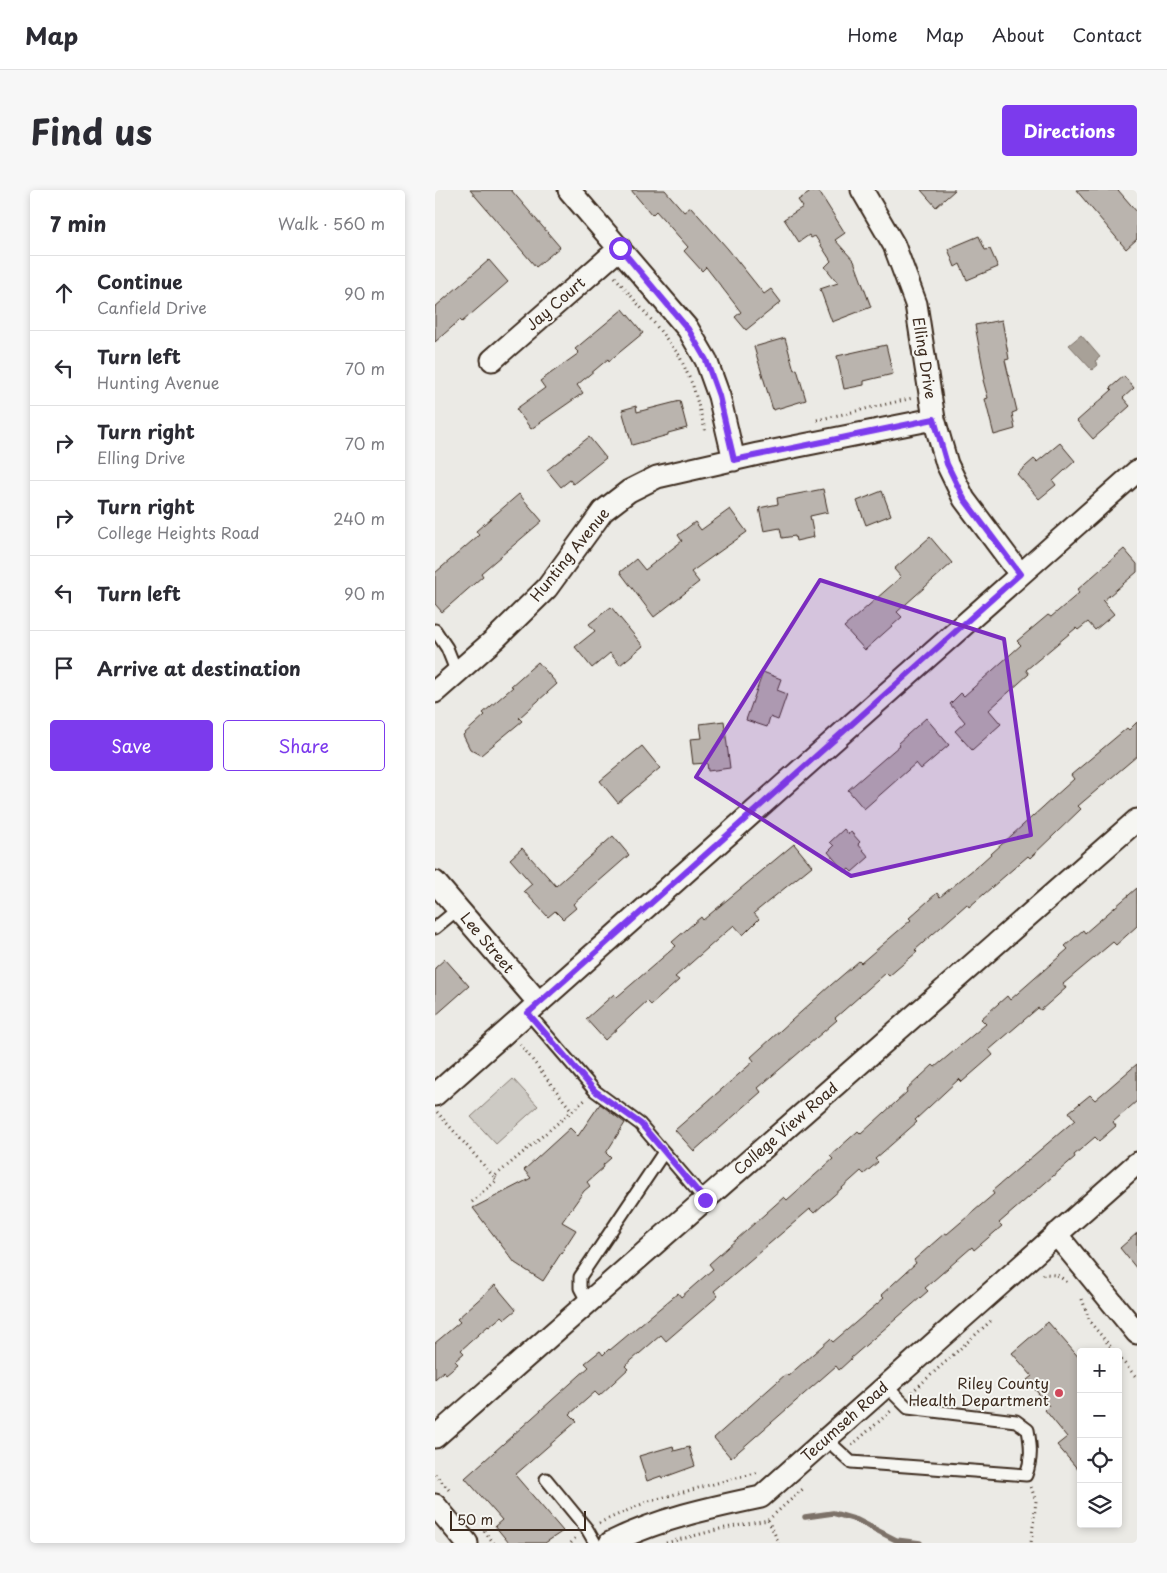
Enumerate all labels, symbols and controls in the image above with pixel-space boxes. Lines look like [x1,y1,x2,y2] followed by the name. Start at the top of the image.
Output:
[25,17,78,53] text: Map
[847,21,897,48] text: Home
[925,21,964,48] text: Map
[992,21,1044,48] text: About
[1072,21,1142,48] text: Contact
[30,104,152,157] text: Find us
[1002,105,1137,156] button: Directions
[50,207,106,239] text: 7 min
[278,211,385,235] text: Walk · 560 m
[609,237,632,260] route start
[97,267,183,295] text: Continue
[520,271,590,335] street label: Jay Court
[50,279,78,307] icon: ahead
[344,281,385,305] text: 90 m
[97,295,207,319] text: Canfield Drive
[908,315,943,400] street label: Elling Drive
[97,342,181,370] text: Turn left
[50,354,78,382] icon: left
[345,356,385,380] text: 70 m
[97,370,220,394] text: Hunting Avenue
[97,417,195,445] text: Turn right
[50,429,78,457] icon: right
[345,431,385,455] text: 70 m
[97,445,185,469] text: Elling Drive
[97,492,195,520] text: Turn right
[524,502,614,606] street label: Hunting Avenue
[50,504,78,532] icon: right
[333,506,385,530] text: 240 m
[97,520,260,544] text: College Heights Road
[50,579,78,607] icon: left
[97,579,181,607] text: Turn left
[344,581,385,605] text: 90 m
[50,654,78,682] icon: arrive
[97,654,301,682] text: Arrive at destination
[50,720,213,771] button: Save
[223,720,385,771] button: Share
[456,907,521,978] street label: Lee Street
[728,1076,842,1180] street label: College View Road
[694,1189,717,1212] route end
[1077,1348,1122,1528] map controls
[1077,1348,1122,1393] button: +
[909,1371,1049,1411] place label: Riley County Health Department
[795,1375,893,1467] street label: Tecumseh Road
[1053,1387,1065,1399] marker: Riley County Health Department
[1077,1393,1122,1438] button: −
[1077,1438,1122,1483] button: locate
[1077,1483,1122,1528] button: layers
[450,1508,586,1531] scale bar
[457,1509,493,1530] text: 50 m

